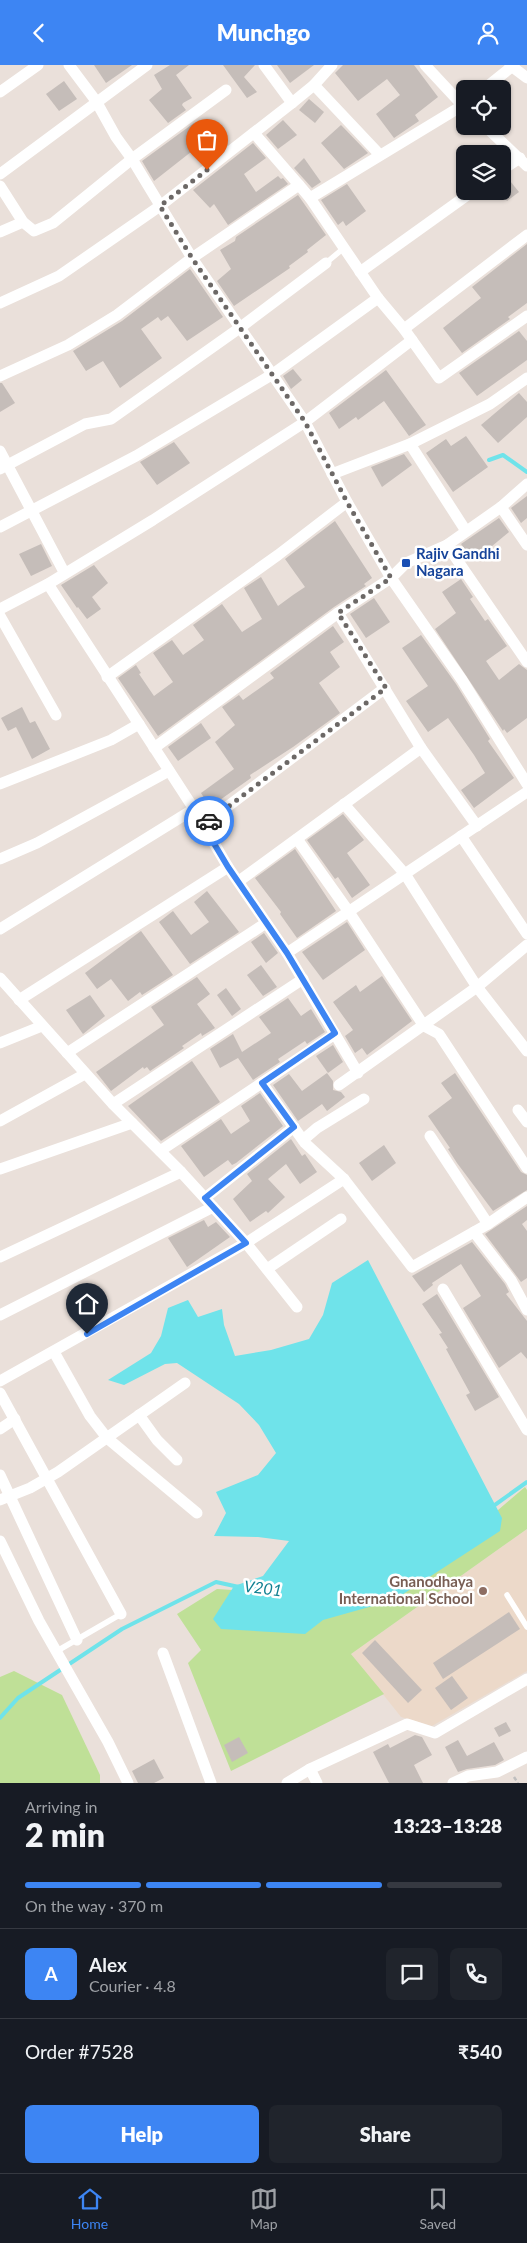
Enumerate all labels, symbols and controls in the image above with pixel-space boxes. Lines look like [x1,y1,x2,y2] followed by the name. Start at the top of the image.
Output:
[25,19,53,47] icon: back
[217,19,310,46] text: Munchgo
[474,19,502,47] icon: person
[456,80,511,200] map controls
[456,80,511,135] button: locate
[186,119,228,170] pin
[193,126,221,154] icon: bag
[456,145,511,200] button: layers
[416,544,500,579] place label: Rajiv Gandhi Nagara
[400,557,412,569] marker: Rajiv Gandhi Nagara
[184,796,234,846] courier
[195,807,223,835] icon: car
[66,1283,108,1334] pin
[73,1290,101,1318] icon: home
[339,1572,473,1607] place label: Gnanodhaya International School
[243,1576,283,1599] water label: V201
[477,1585,489,1597] marker: Gnanodhaya International School
[25,1797,98,1816] text: Arriving in
[393,1814,502,1837] text: 13:23–13:28
[25,1815,105,1854] text: 2 min
[25,1896,163,1915] text: On the way · 370 m
[386,1948,438,2000] button: chat
[450,1948,502,2000] button: phone
[89,1953,127,1976] text: Alex
[44,1962,58,1985] text: A
[89,1976,176,1995] text: Courier · 4.8
[25,2040,134,2063] text: Order #7528
[458,2040,502,2063] text: ₹540
[25,2105,259,2163] button: Help
[269,2105,502,2163] button: Share
[71,2185,108,2232] tab: Home
[250,2185,278,2232] tab: Map
[420,2185,456,2232] tab: Saved

